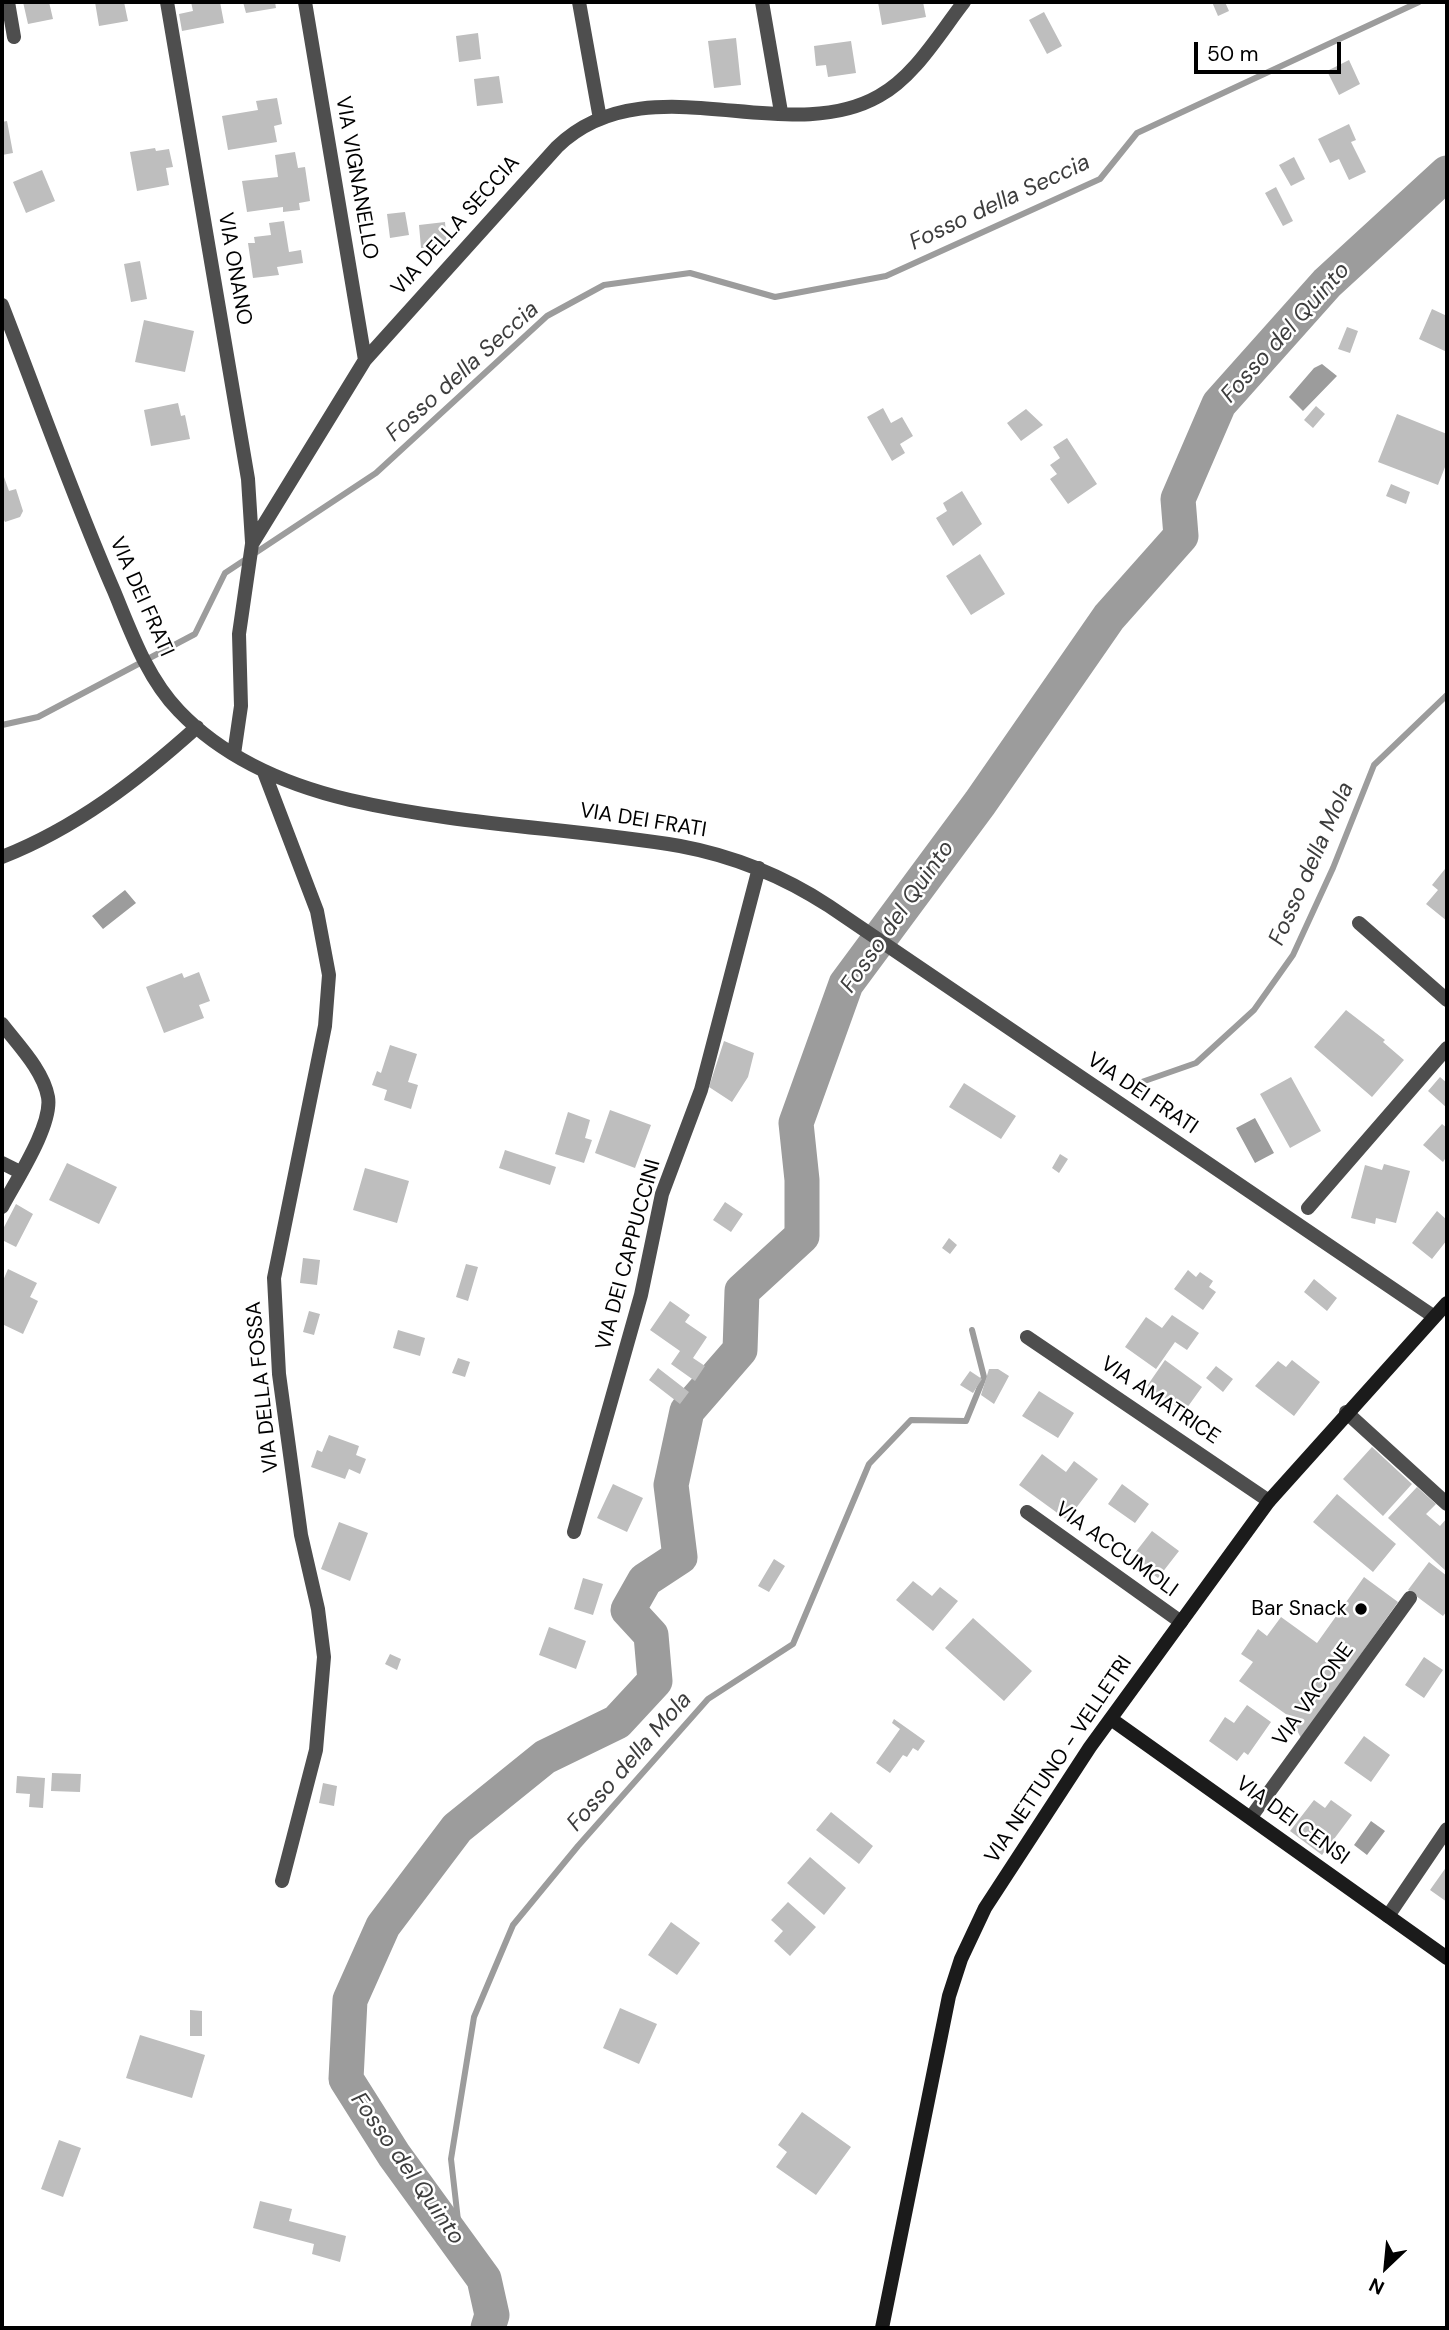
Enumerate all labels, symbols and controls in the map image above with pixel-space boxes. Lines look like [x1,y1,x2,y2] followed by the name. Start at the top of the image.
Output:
[1197,28,1344,72] scale bar
[1207,40,1258,68] text: 50 m
[329,94,383,262] street label: VIA VIGNANELLO
[905,149,1095,257] water label: Fosso della Seccia
[387,151,525,301] street label: VIA DELLA SECCIA
[212,211,256,327] street label: VIA ONANO
[1216,257,1356,409] water label: Fosso del Quinto
[381,296,545,448] water label: Fosso della Seccia
[103,533,179,661] street label: VIA DEI FRATI
[1264,778,1360,950] water label: Fosso della Mola
[578,799,708,843] street label: VIA DEI FRATI
[835,836,961,998] water label: Fosso del Quinto
[1082,1048,1202,1140] street label: VIA DEI FRATI
[591,1157,667,1353] street label: VIA DEI CAPPUCCINI
[241,1300,285,1474] street label: VIA DELLA FOSSA
[1096,1352,1224,1450] street label: VIA AMATRICE
[1050,1497,1182,1603] street label: VIA ACCUMOLI
[1251,1596,1347,1622] place label: Bar Snack
[1353,1601,1369,1617] marker: Bar Snack
[1268,1639,1360,1751] street label: VIA VACONE
[980,1652,1138,1868] street label: VIA NETTUNO - VELLETRI
[562,1687,698,1837] water label: Fosso della Mola
[1230,1771,1354,1871] street label: VIA DEI CENSI
[344,2088,470,2250] water label: Fosso del Quinto
[1351,2232,1421,2302] north arrow
[1365,2272,1388,2301] text: N

